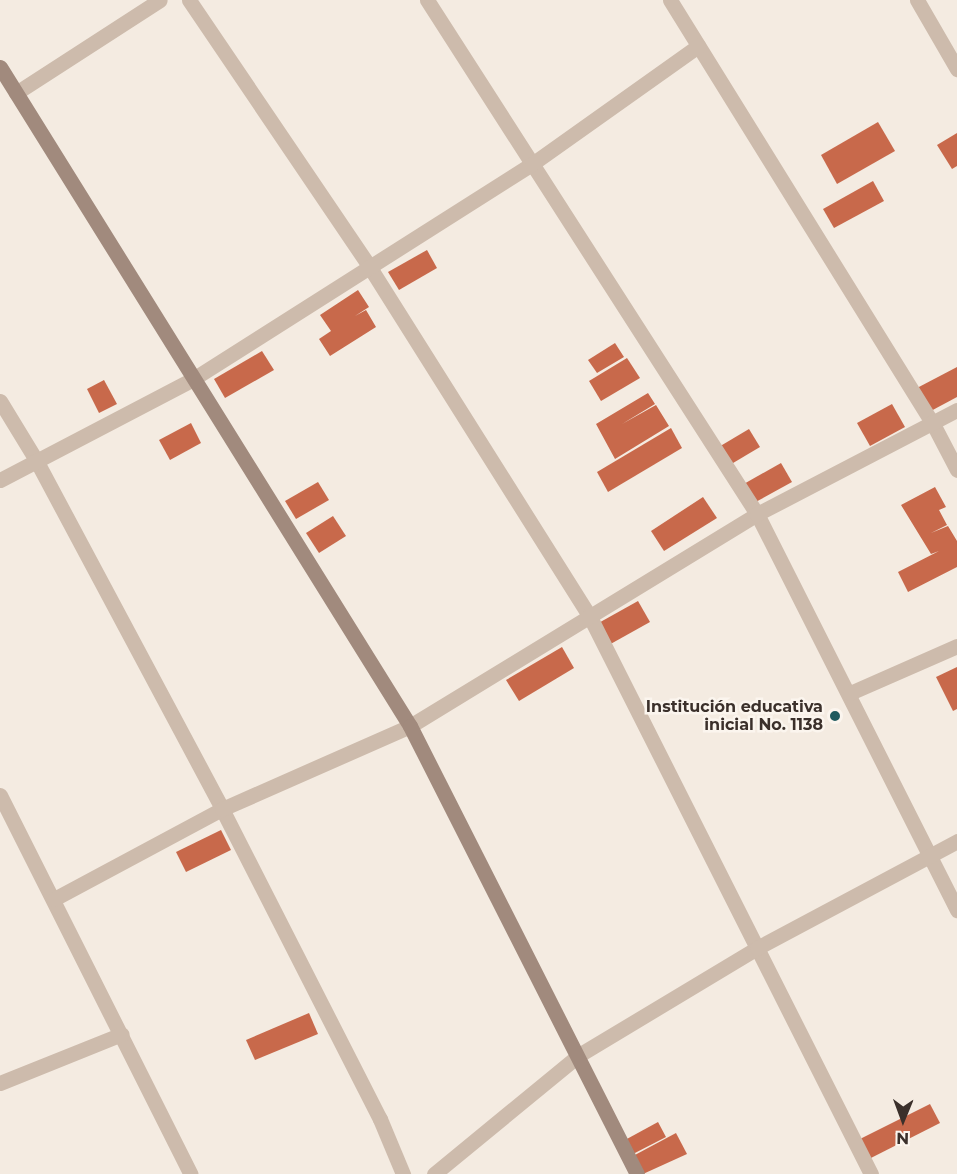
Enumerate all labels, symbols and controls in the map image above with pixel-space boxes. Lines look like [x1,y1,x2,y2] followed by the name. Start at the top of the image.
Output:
[646,697,823,735] place label: Institución educativa inicial No. 1138
[828,709,842,723] marker: Institución educativa inicial No. 1138
[873,1090,933,1150] north arrow
[896,1129,909,1148] text: N

